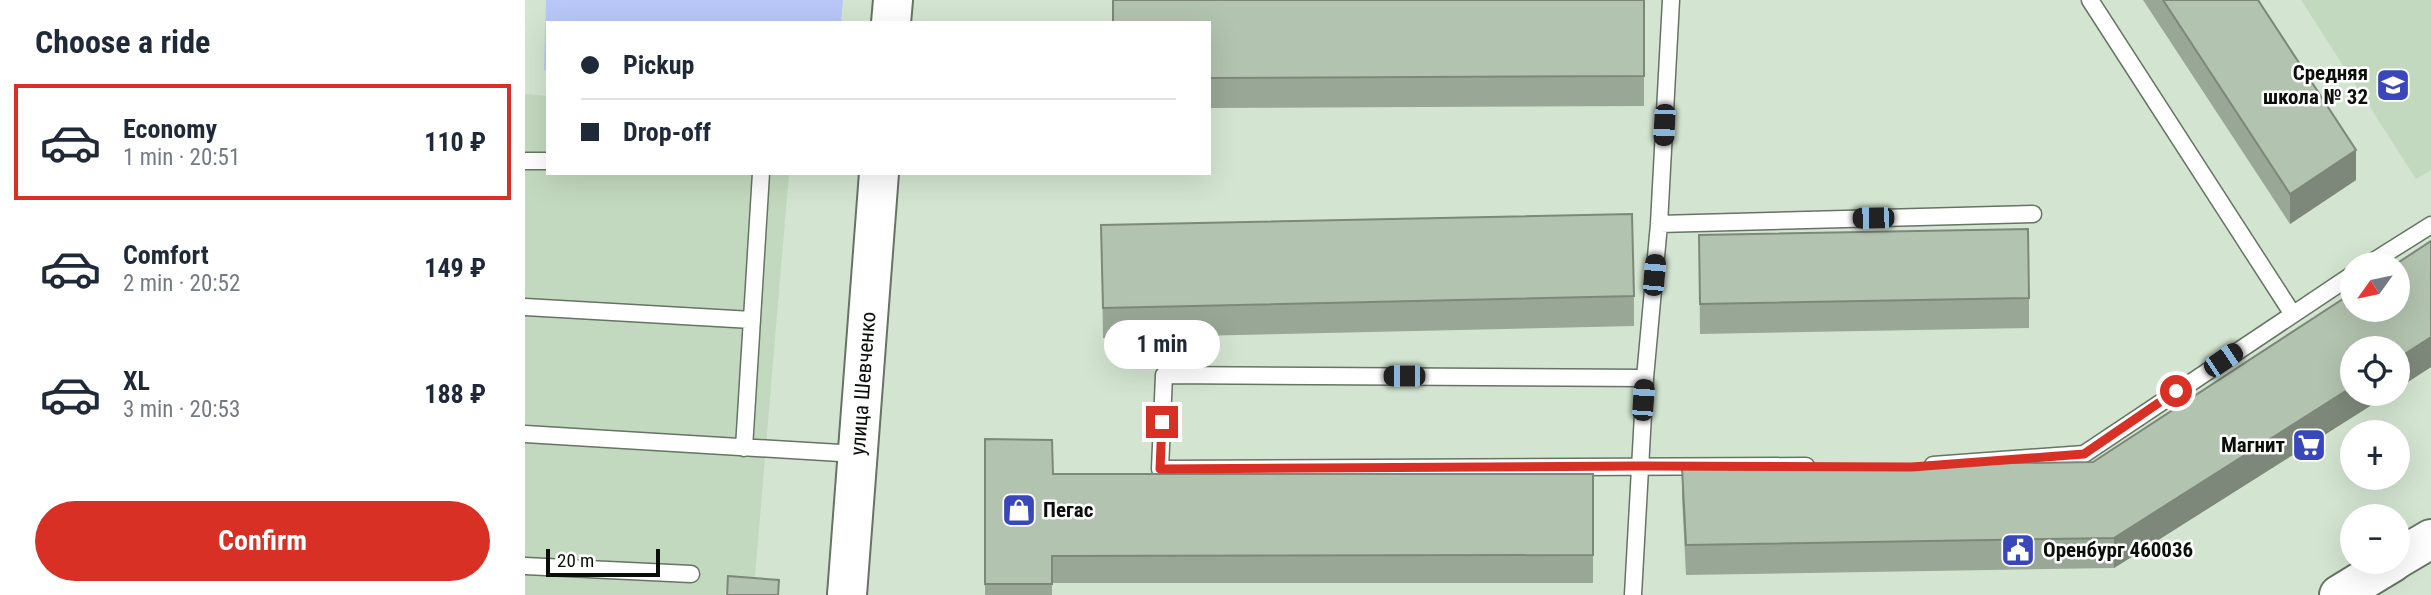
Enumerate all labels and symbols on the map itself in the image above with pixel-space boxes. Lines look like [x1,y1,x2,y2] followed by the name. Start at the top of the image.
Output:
[2263,61,2368,109] place label: Средняя школа № 32
[2374,66,2412,104] school or university icon: Средняя школа № 32
[1653,103,1676,147] car
[1852,207,1895,229] car
[2340,252,2410,322] north arrow
[1642,253,1667,297] car
[846,311,880,456] street label: улица Шевченко
[1104,320,1220,370] callout: 1 min
[2200,340,2247,380] car
[1384,366,1426,387] car
[2160,375,2192,407] route start
[1632,378,1655,422] car
[1146,406,1178,438] route end
[2290,426,2328,464] supermarket icon: Магнит
[2221,433,2285,457] place label: Магнит
[1000,491,1038,529] shop icon: Пегас
[1043,498,1094,522] place label: Пегас
[1999,531,2037,569] public building icon: Оренбург 460036
[2043,538,2193,562] place label: Оренбург 460036
[546,546,660,578] scale bar

